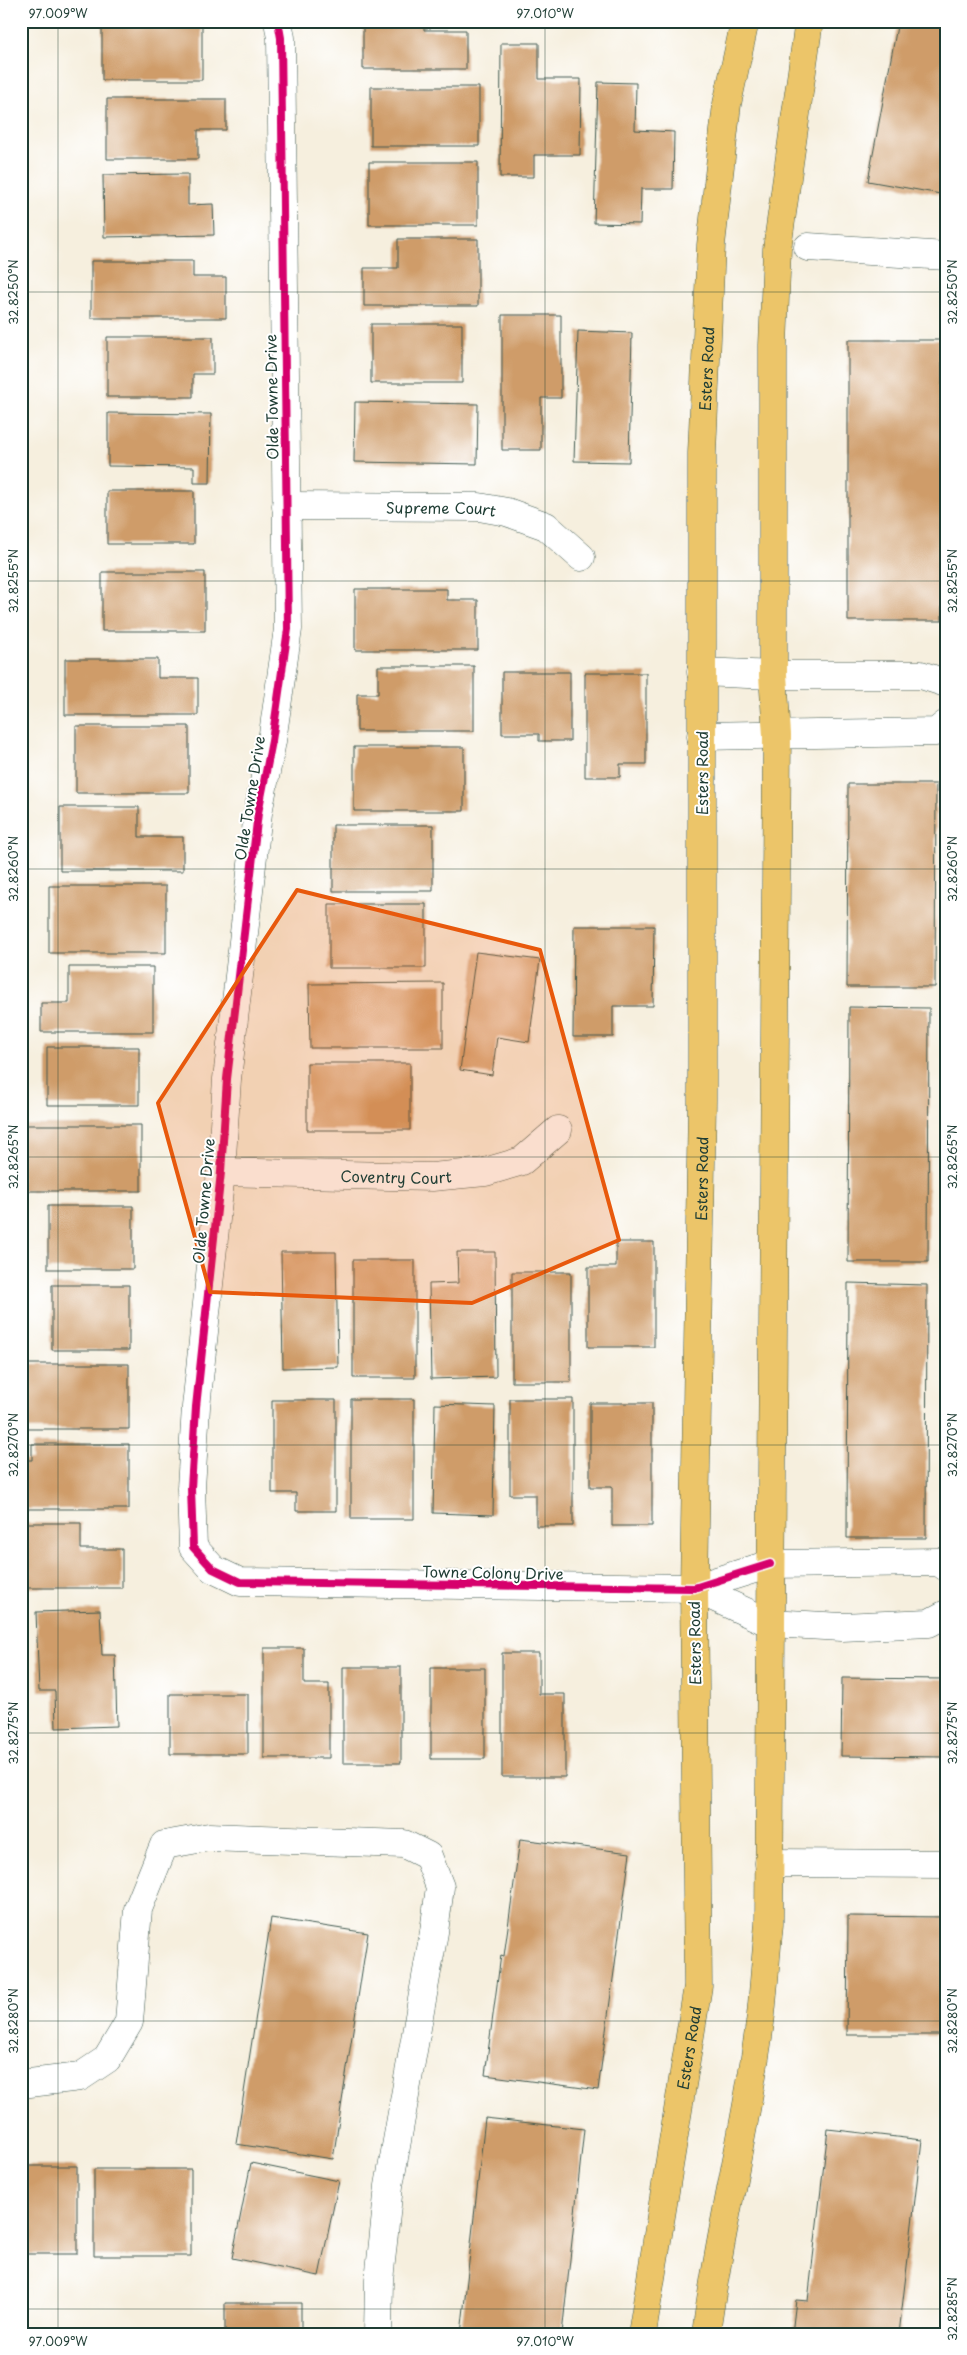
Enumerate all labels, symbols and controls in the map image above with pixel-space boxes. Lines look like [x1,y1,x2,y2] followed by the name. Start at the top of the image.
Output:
[28,4,88,22] text: 97.009°W
[516,4,574,22] text: 97.010°W
[4,259,22,325] text: 32.8250°N
[943,259,961,325] text: 32.8250°N
[692,326,719,411] street label: Esters Road
[258,334,284,460] street label: Olde Towne Drive
[386,495,498,521] street label: Supreme Court
[4,549,22,613] text: 32.8255°N
[943,549,961,613] text: 32.8255°N
[690,731,713,815] street label: Esters Road
[228,734,270,862] street label: Olde Towne Drive
[4,836,22,902] text: 32.8260°N
[943,836,961,902] text: 32.8260°N
[4,1125,22,1189] text: 32.8265°N
[943,1125,961,1189] text: 32.8265°N
[689,1136,713,1221] street label: Esters Road
[186,1137,220,1265] street label: Olde Towne Drive
[340,1163,452,1189] street label: Coventry Court
[4,1413,22,1477] text: 32.8270°N
[943,1413,961,1477] text: 32.8270°N
[422,1559,564,1585] street label: Towne Colony Drive
[682,1601,706,1685] street label: Esters Road
[4,1702,22,1764] text: 32.8275°N
[943,1702,961,1764] text: 32.8275°N
[4,1988,22,2054] text: 32.8280°N
[943,1988,961,2054] text: 32.8280°N
[670,2004,706,2091] street label: Esters Road
[943,2277,961,2341] text: 32.8285°N
[28,2332,88,2350] text: 97.009°W
[516,2332,574,2350] text: 97.010°W

